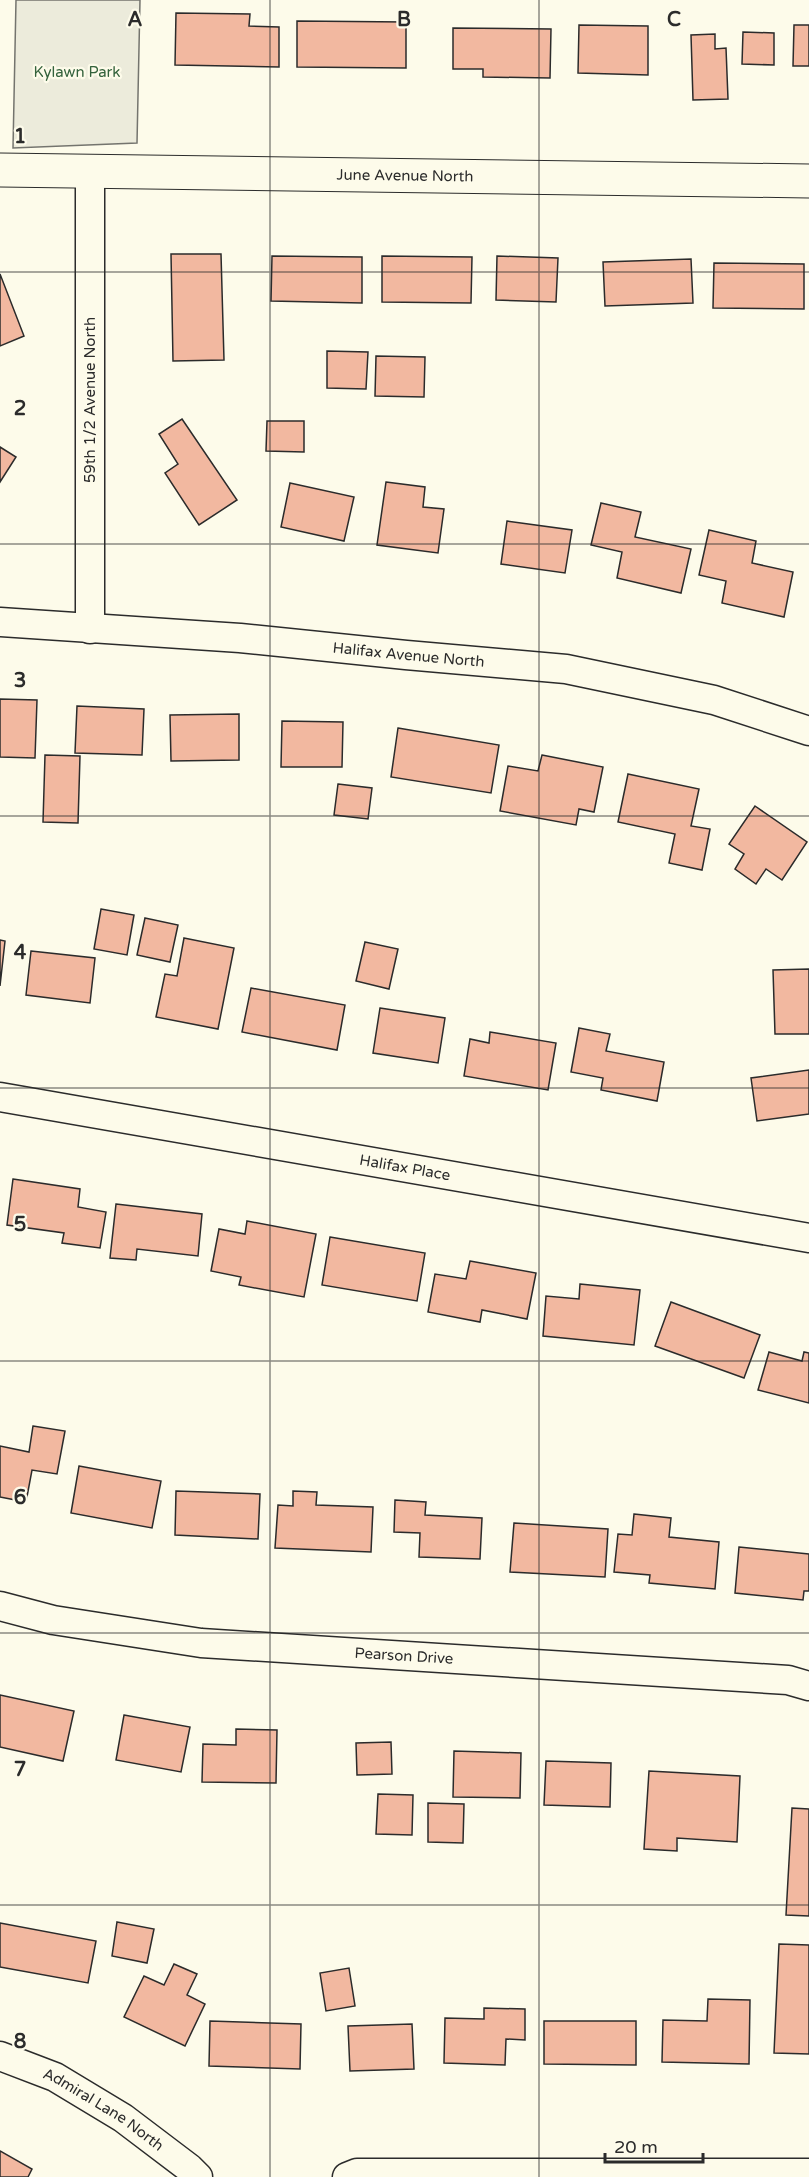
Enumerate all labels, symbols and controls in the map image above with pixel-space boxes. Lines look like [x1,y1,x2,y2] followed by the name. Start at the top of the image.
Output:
[128,8,143,32] text: A
[397,8,411,32] text: B
[667,8,681,32] text: C
[33,63,121,81] park label: Kylawn Park
[14,125,26,149] text: 1
[336,166,474,185] street label: June Avenue North
[81,317,99,483] street label: 59th 1/2 Avenue North
[14,397,26,421] text: 2
[332,639,485,671] street label: Halifax Avenue North
[14,669,26,693] text: 3
[14,941,27,965] text: 4
[358,1151,452,1184] street label: Halifax Place
[14,1213,26,1237] text: 5
[14,1486,26,1510] text: 6
[354,1644,454,1668] street label: Pearson Drive
[14,1758,26,1782] text: 7
[14,2030,26,2054] text: 8
[41,2064,167,2155] street label: Admiral Lane North
[605,2126,702,2164] scale bar
[614,2136,658,2158] text: 20 m

